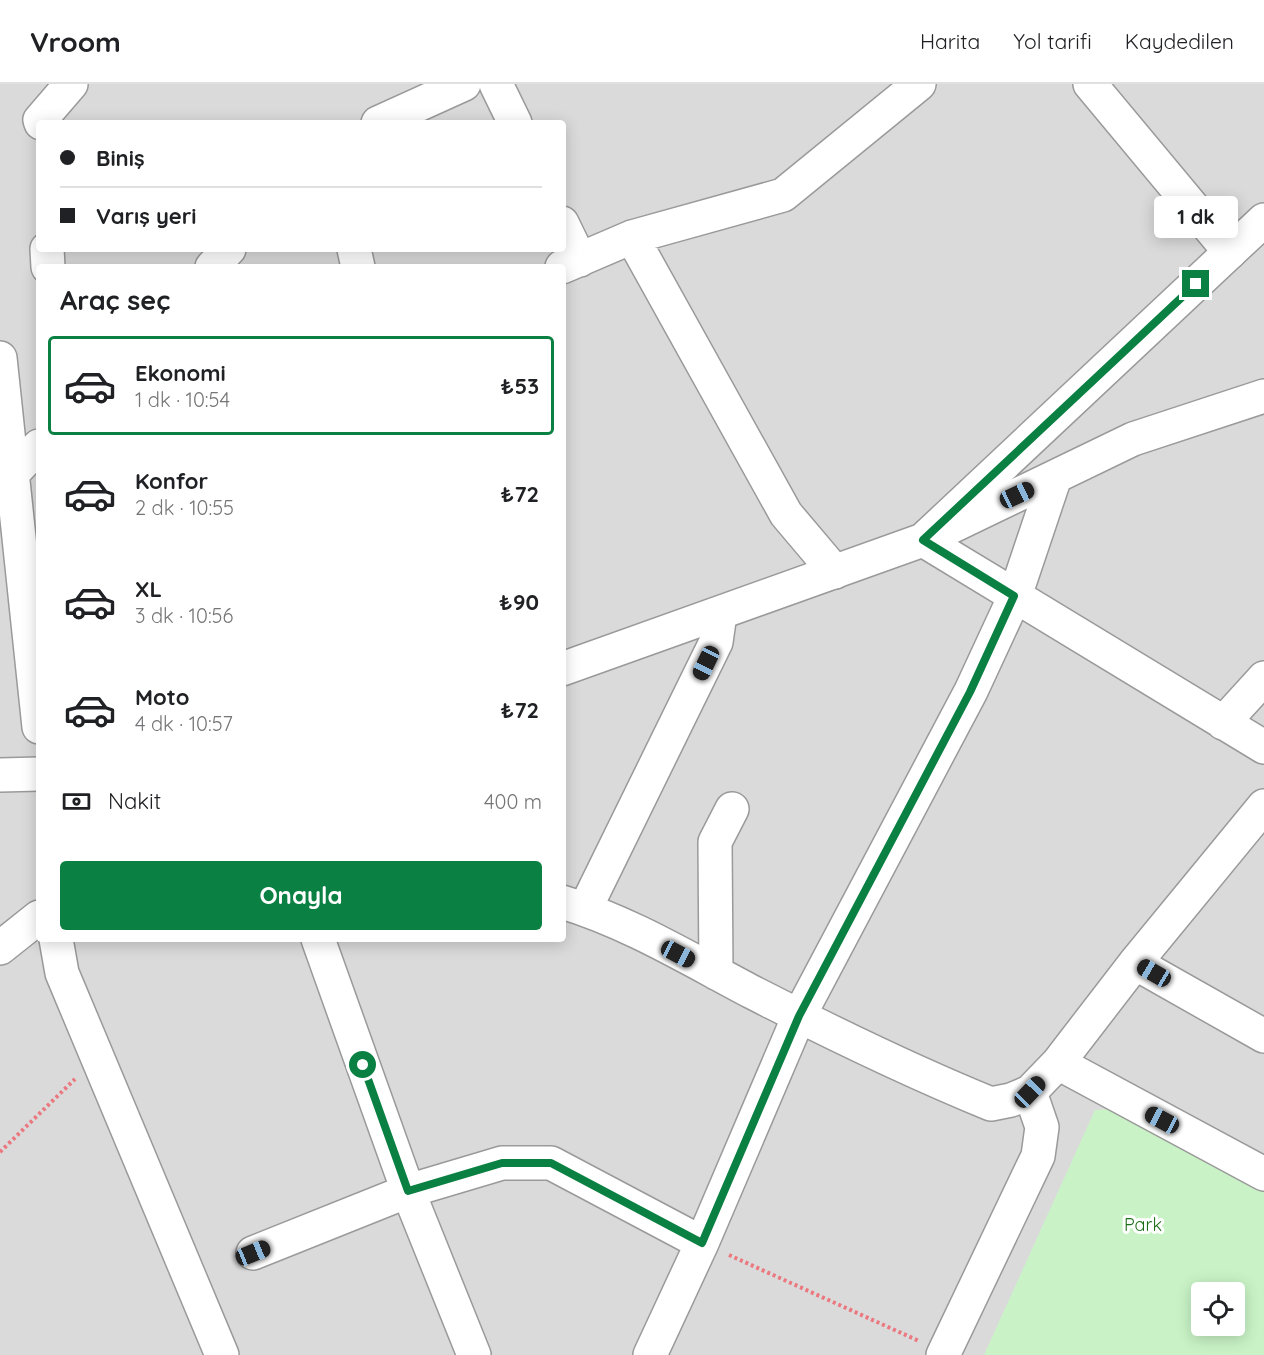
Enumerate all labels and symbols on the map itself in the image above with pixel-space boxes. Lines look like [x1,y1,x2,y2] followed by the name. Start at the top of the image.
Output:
[1154,197,1238,239] callout: 1 dk
[1182,270,1209,297] route end
[997,479,1037,511] car
[690,643,722,683] car
[658,938,698,970] car
[1134,956,1174,990] car
[349,1051,376,1078] route start
[1011,1073,1049,1111] car
[1142,1104,1182,1136] car
[1124,1213,1162,1236] park label: Park
[233,1238,273,1268] car

